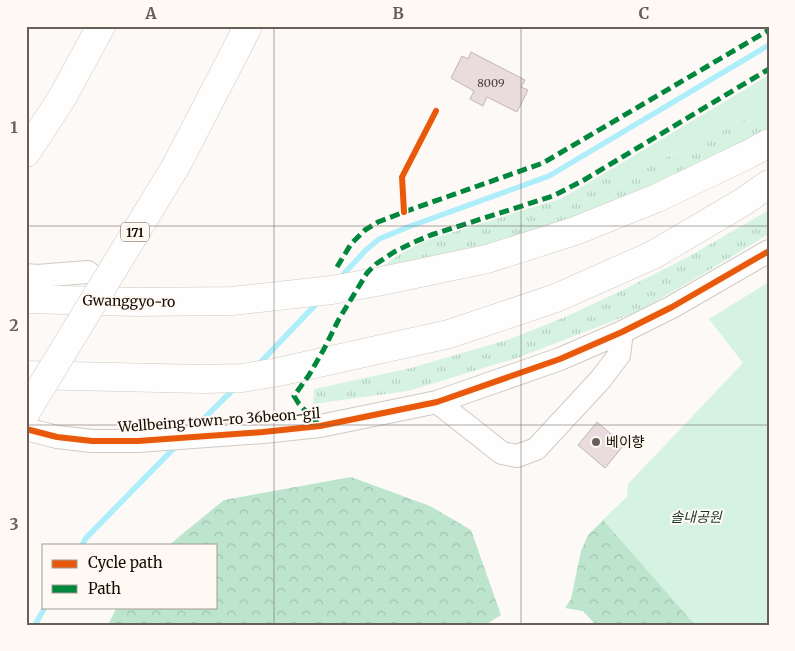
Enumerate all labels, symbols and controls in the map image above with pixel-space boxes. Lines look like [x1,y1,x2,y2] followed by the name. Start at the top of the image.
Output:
[144,3,157,23] text: A
[392,3,404,23] text: B
[639,3,649,23] text: C
[477,76,505,90] house number: 8009
[10,117,18,137] text: 1
[121,222,149,242] road number: 171
[83,291,175,311] street label: Gwanggyo-ro
[9,315,19,335] text: 2
[116,404,322,436] street label: Wellbeing town-ro 36beon-gil
[606,433,645,451] place label: 베이향
[590,436,602,448] marker: 베이향
[670,508,723,526] park label: 솔내공원
[9,514,19,534] text: 3
[42,544,218,608] legend
[88,553,163,572] text: Cycle path
[88,579,121,598] text: Path

